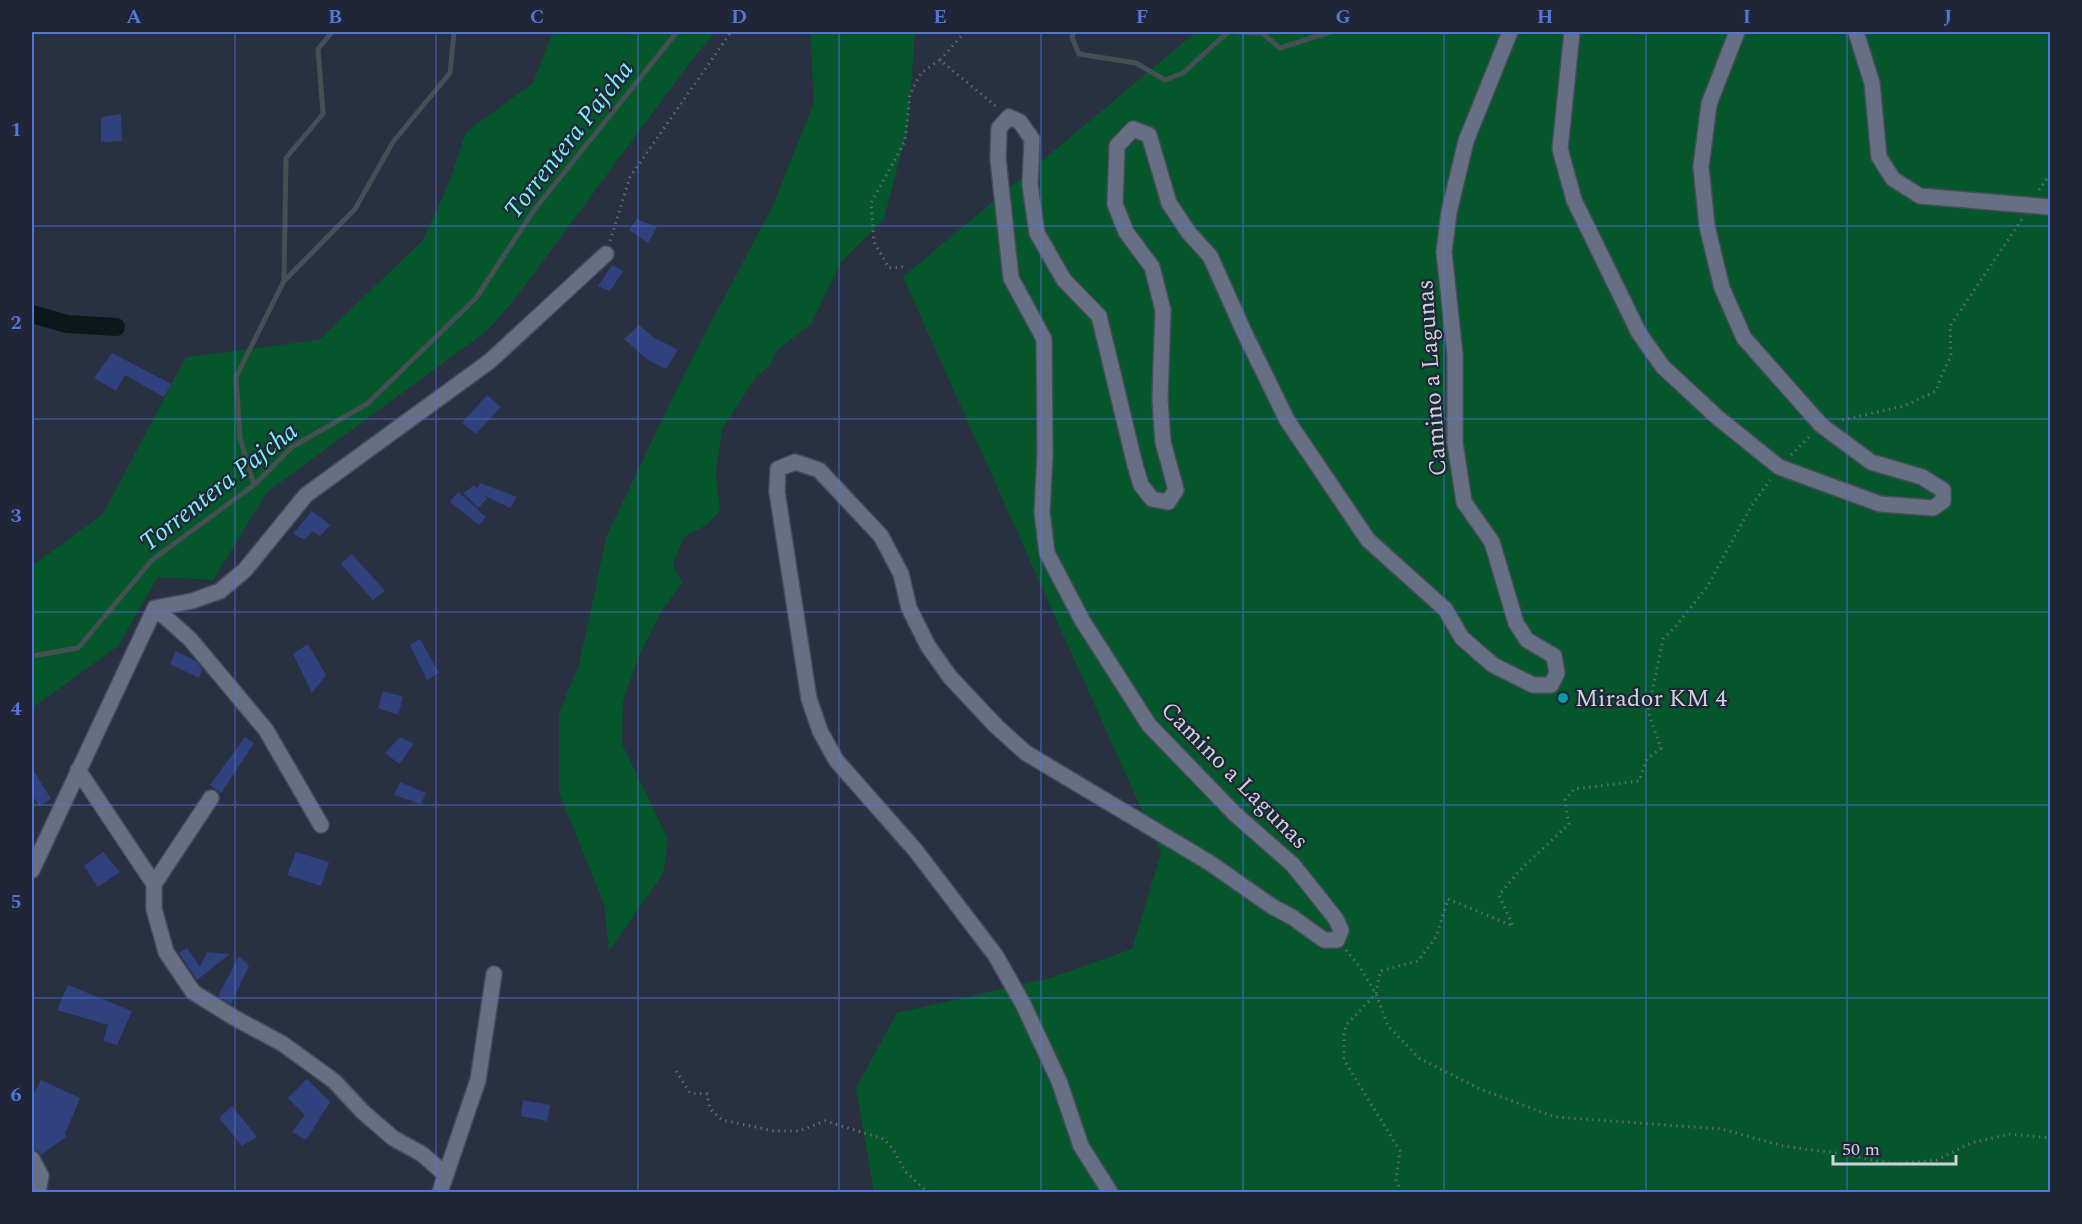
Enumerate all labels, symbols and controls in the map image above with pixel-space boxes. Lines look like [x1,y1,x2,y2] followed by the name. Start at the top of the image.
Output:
[126,2,142,32] text: A
[328,2,342,32] text: B
[530,2,544,32] text: C
[731,2,747,32] text: D
[933,2,947,32] text: E
[1136,2,1148,32] text: F
[1335,2,1351,32] text: G
[1537,2,1553,32] text: H
[1743,2,1751,32] text: I
[1944,2,1952,32] text: J
[494,52,644,228] water label: Torrentera Pajcha
[10,115,22,145] text: 1
[1407,278,1457,478] street label: Camino a Lagunas
[10,308,22,338] text: 2
[131,412,307,562] water label: Torrentera Pajcha
[10,501,22,531] text: 3
[1575,681,1727,717] place label: Mirador KM 4
[1556,691,1570,705] marker: Mirador KM 4
[1152,693,1317,858] street label: Camino a Lagunas
[10,694,22,724] text: 4
[10,887,22,917] text: 5
[10,1080,22,1110] text: 6
[1833,1128,1956,1166] scale bar
[1842,1136,1880,1163] text: 50 m

